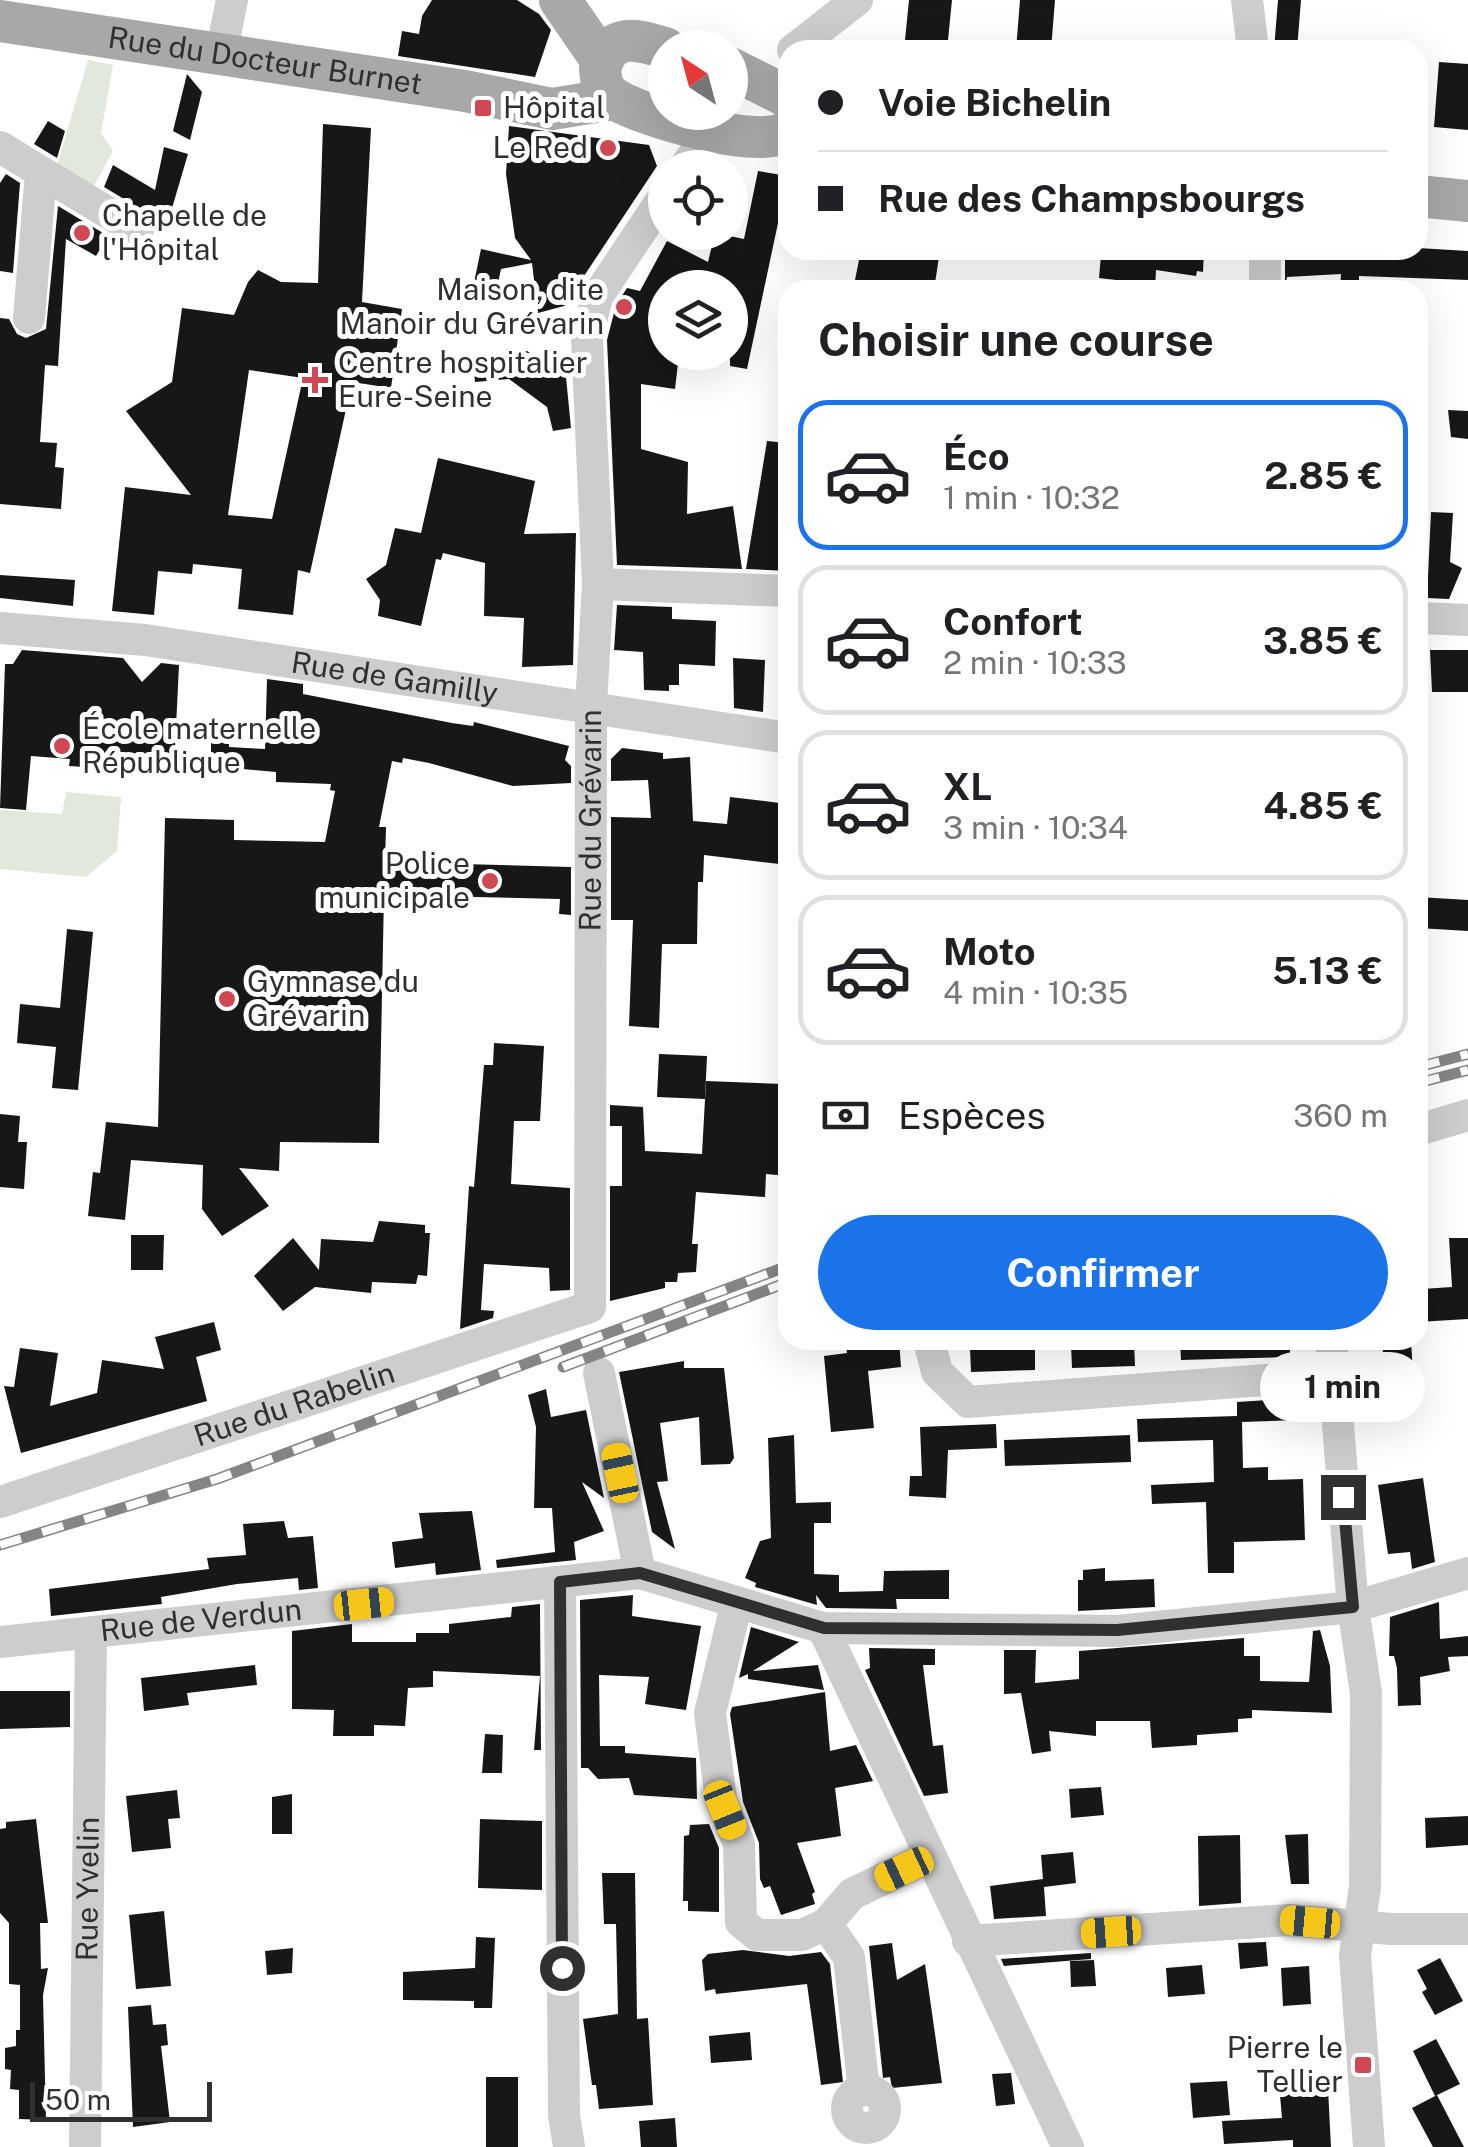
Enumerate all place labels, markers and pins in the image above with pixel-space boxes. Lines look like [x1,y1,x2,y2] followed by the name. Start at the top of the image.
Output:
[503,89,605,125] place label: Hôpital
[472,97,494,119] marker: Hôpital
[492,129,588,165] place label: Le Red
[597,137,619,159] marker: Le Red
[102,197,267,267] place label: Chapelle de l'Hôpital
[71,222,93,244] marker: Chapelle de l'Hôpital
[340,271,604,341] place label: Maison, dite Manoir du Grévarin
[613,296,635,318] marker: Maison, dite Manoir du Grévarin
[338,344,587,414] place label: Centre hospitalier Eure-Seine
[302,367,328,393] marker: Centre hospitalier Eure-Seine
[82,710,316,780] place label: École maternelle République
[51,735,73,757] marker: École maternelle République
[318,845,470,915] place label: Police municipale
[479,870,501,892] marker: Police municipale
[247,963,419,1033] place label: Gymnase du Grévarin
[216,988,238,1010] marker: Gymnase du Grévarin
[1227,2029,1343,2099] place label: Pierre le Tellier
[1352,2054,1374,2076] marker: Pierre le Tellier

